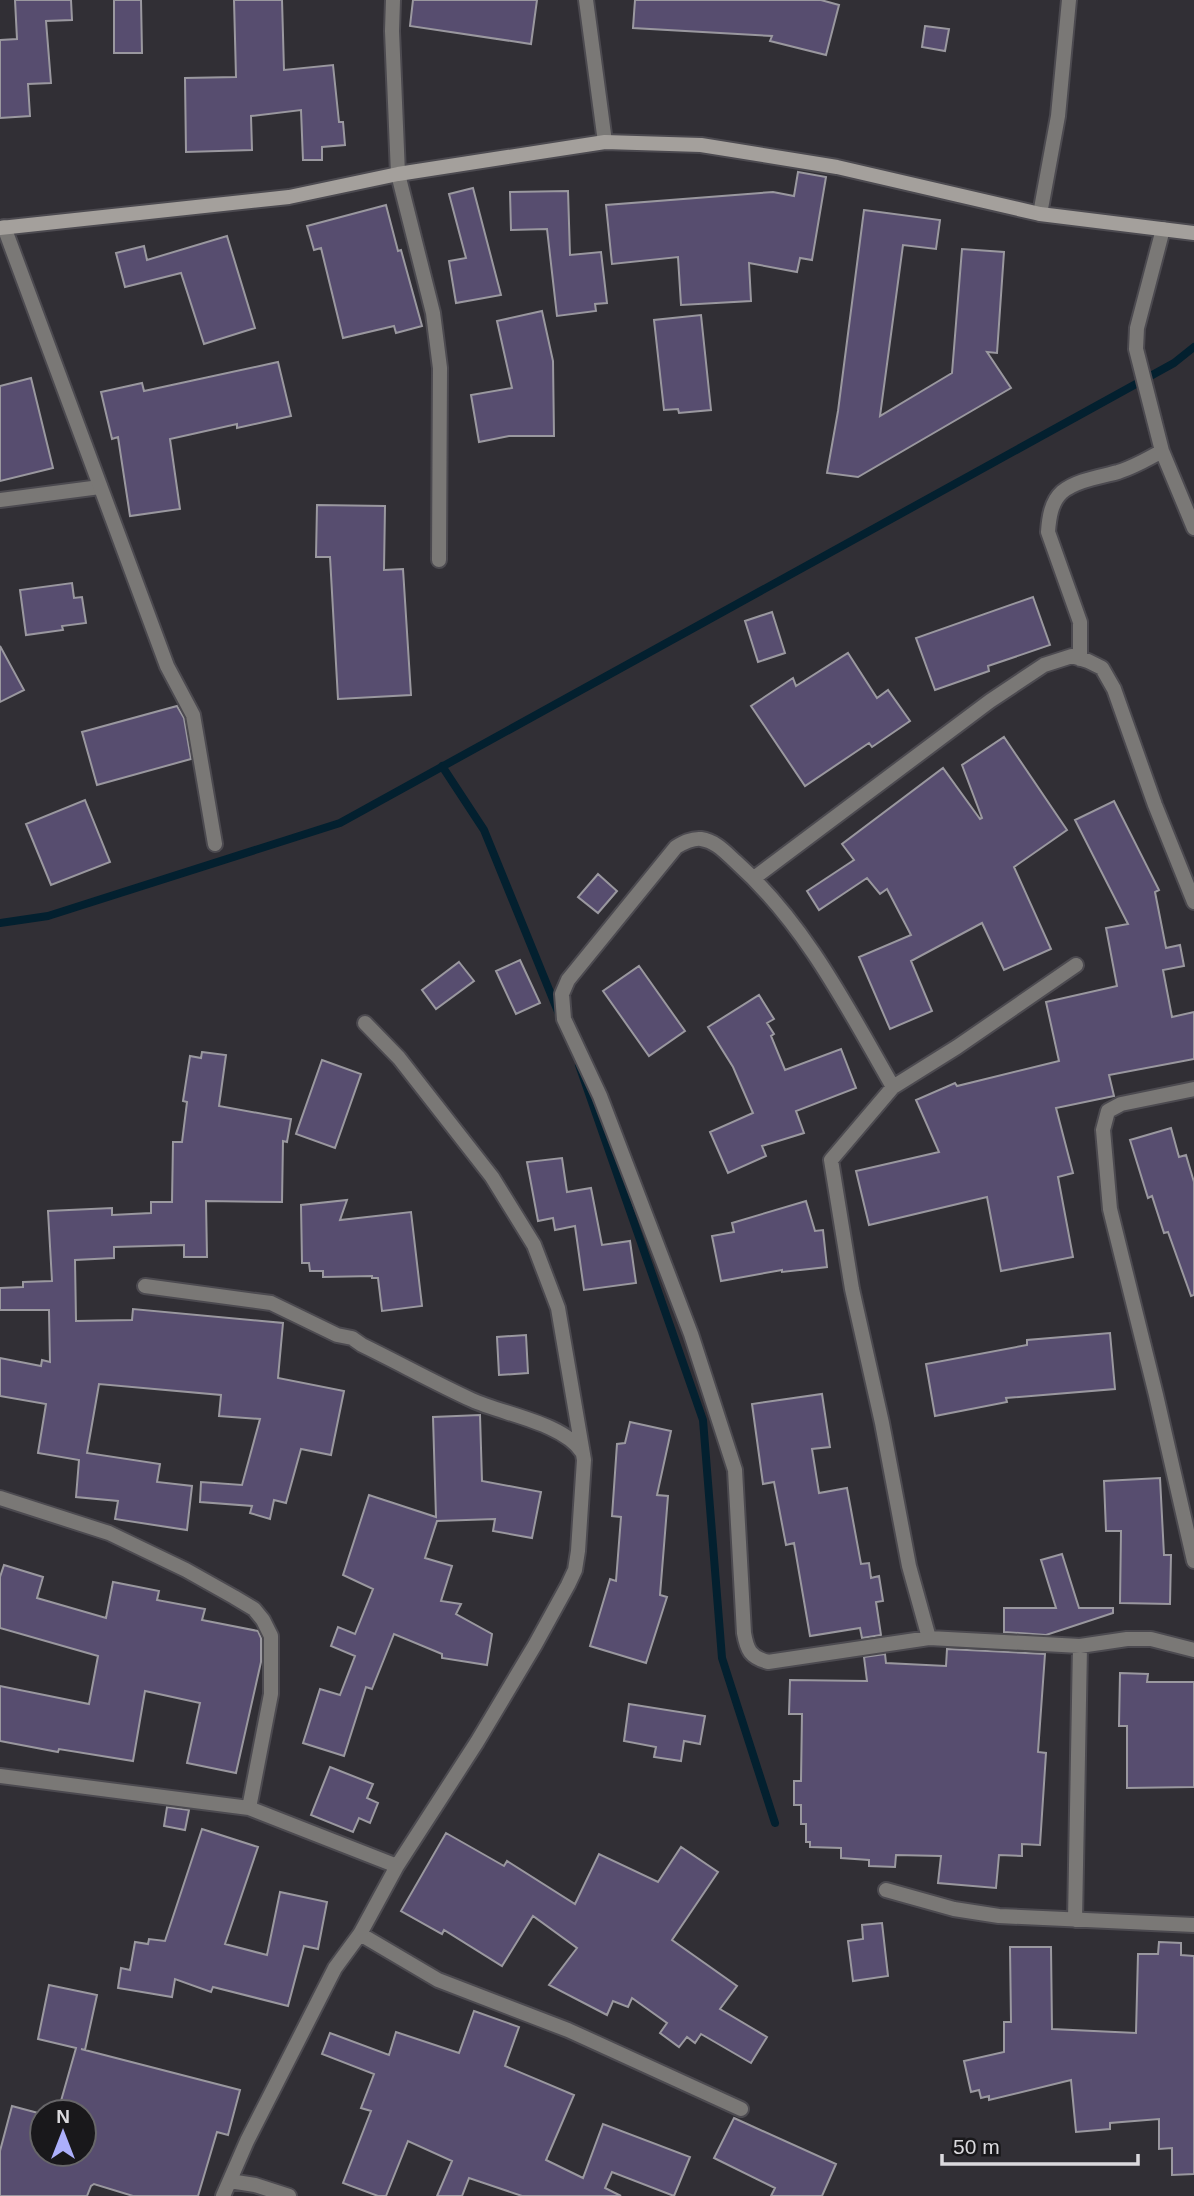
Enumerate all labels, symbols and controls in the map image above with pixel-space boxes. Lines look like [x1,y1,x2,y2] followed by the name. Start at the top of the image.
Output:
[28,2098,98,2168] north arrow
[56,2106,70,2127] text: N
[942,2122,1138,2166] scale bar
[953,2135,1000,2158] text: 50 m

